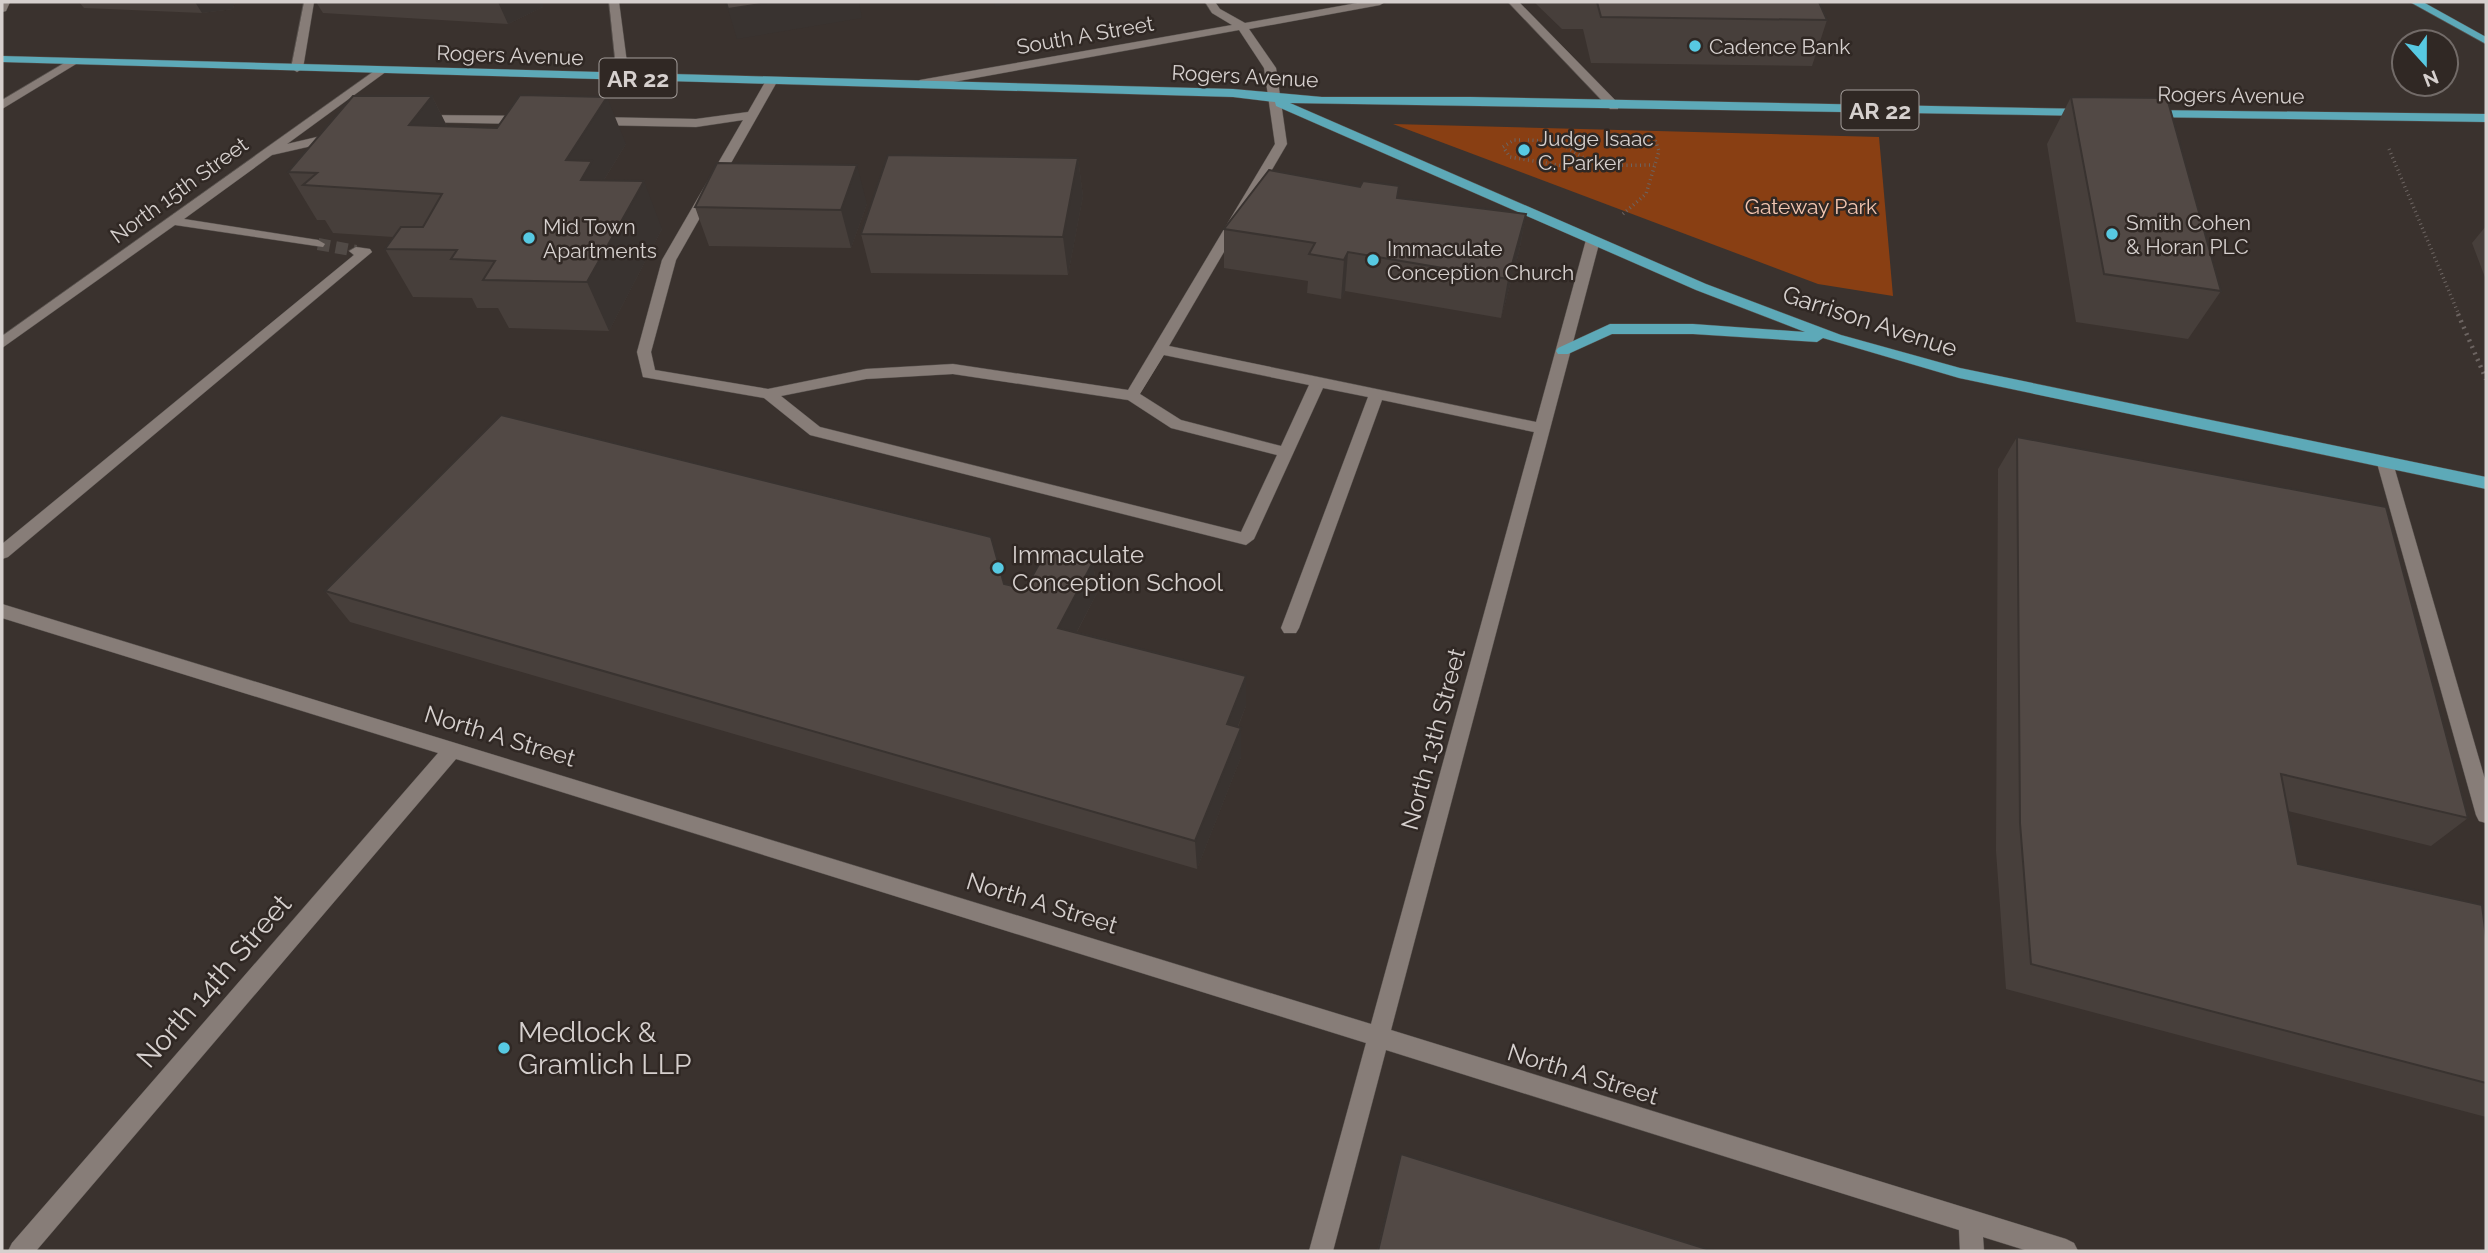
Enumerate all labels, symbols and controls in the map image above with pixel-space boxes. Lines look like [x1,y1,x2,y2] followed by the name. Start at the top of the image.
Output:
[1014,11,1156,59] street label: South A Street
[2390,28,2460,98] north arrow
[1709,34,1850,59] place label: Cadence Bank
[1687,38,1703,54] marker: Cadence Bank
[436,40,584,70] street label: Rogers Avenue
[600,58,676,97] road number: AR 22
[1171,60,1319,92] street label: Rogers Avenue
[2420,66,2442,92] text: N
[2157,81,2305,109] street label: Rogers Avenue
[1842,90,1918,130] road number: AR 22
[1538,126,1654,175] place label: Judge Isaac C. Parker
[105,132,253,248] street label: North 15th Street
[1516,142,1532,158] marker: Judge Isaac C. Parker
[1745,194,1877,219] park label: Gateway Park
[2126,210,2251,259] place label: Smith Cohen & Horan PLC
[543,214,657,263] place label: Mid Town Apartments
[2104,226,2120,242] marker: Smith Cohen & Horan PLC
[521,230,537,246] marker: Mid Town Apartments
[1387,236,1574,285] place label: Immaculate Conception Church
[1365,252,1381,268] marker: Immaculate Conception Church
[1779,279,1961,363] street label: Garrison Avenue
[1012,540,1223,597] place label: Immaculate Conception School
[990,560,1006,576] marker: Immaculate Conception School
[1395,645,1471,833] street label: North 13th Street
[421,699,579,773] street label: North A Street
[963,866,1121,940] street label: North A Street
[130,887,299,1074] street label: North 14th Street
[518,1016,691,1081] place label: Medlock & Gramlich LLP
[1504,1037,1662,1111] street label: North A Street
[496,1040,512,1056] marker: Medlock & Gramlich LLP

